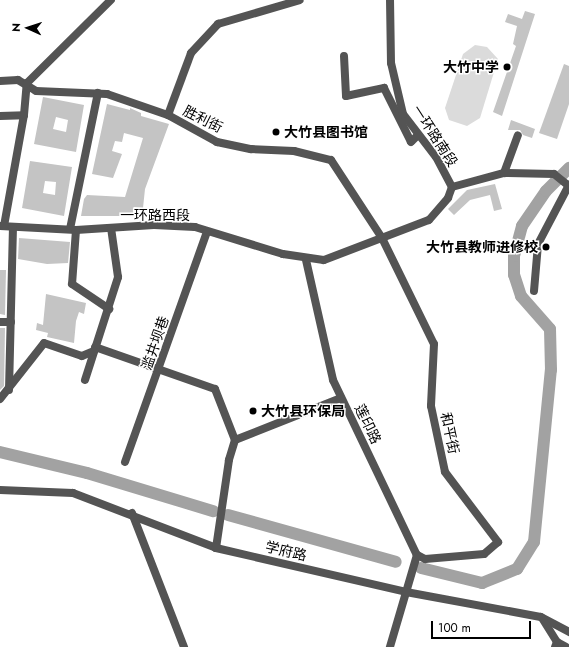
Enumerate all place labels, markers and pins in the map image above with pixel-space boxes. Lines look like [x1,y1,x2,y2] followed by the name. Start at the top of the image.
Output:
[443,59,499,75] place label: 大竹中学
[502,62,512,72] marker: 大竹中学
[284,124,368,140] place label: 大竹县图书馆
[271,127,281,137] marker: 大竹县图书馆
[426,239,538,255] place label: 大竹县教师进修校
[541,242,551,252] marker: 大竹县教师进修校
[261,403,345,419] place label: 大竹县环保局
[248,406,258,416] marker: 大竹县环保局

